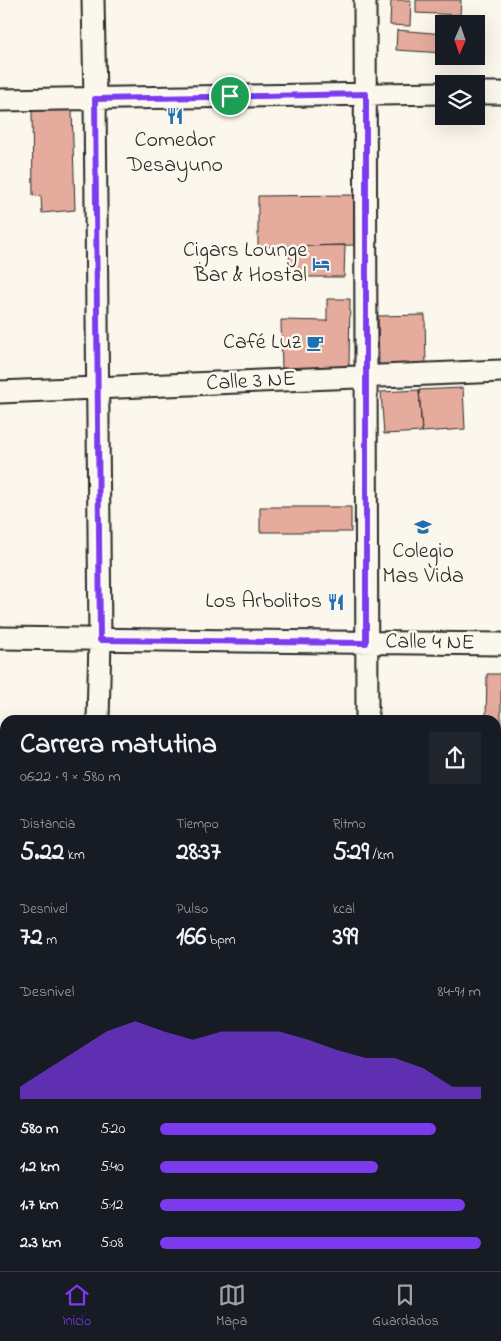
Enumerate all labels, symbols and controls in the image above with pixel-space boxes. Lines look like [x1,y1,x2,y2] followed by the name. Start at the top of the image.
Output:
[435,15,485,65] north arrow
[435,15,485,125] map controls
[209,75,251,117] pin
[435,75,485,125] button: layers
[216,82,244,110] icon: arrive
[165,106,185,126] restaurant icon: Comedor Desayuno
[126,125,223,183] place label: Comedor Desayuno
[183,235,307,292] place label: Cigars Lounge Bar & Hostal
[311,254,331,274] hotel icon: Cigars Lounge Bar & Hostal
[223,327,302,359] place label: Café Luz
[305,333,325,353] cafe icon: Café Luz
[205,364,297,400] street label: Calle 3 NE
[413,517,433,537] school or university icon: Colegio Mas Vida
[382,536,464,593] place label: Colegio Mas Vida
[205,586,322,618] place label: Los Arbolitos
[326,592,346,612] restaurant icon: Los Arbolitos
[385,626,475,660] street label: Calle 4 NE
[20,725,217,766] text: Carrera matutina
[429,732,481,784] button: share
[20,765,121,789] text: 06:22 · 9 × 580 m
[20,814,75,835] text: Distancia
[176,814,219,835] text: Tiempo
[333,814,366,835] text: Ritmo
[20,835,64,871] text: 5.22
[176,835,221,871] text: 28:37
[333,835,369,871] text: 5:29
[64,845,85,866] text: km
[369,845,394,866] text: /km
[20,899,68,920] text: Desnivel
[176,899,208,920] text: Pulso
[333,899,355,920] text: kcal
[20,920,43,956] text: 72
[176,920,206,956] text: 166
[333,920,358,956] text: 399
[43,930,57,951] text: m
[206,930,236,951] text: bpm
[20,980,74,1004] text: Desnivel
[437,980,481,1004] text: 84–91 m
[20,1117,58,1141] text: 580 m
[100,1117,125,1141] text: 5:20
[20,1155,60,1179] text: 1.2 km
[100,1155,124,1179] text: 5:40
[20,1193,58,1217] text: 1.7 km
[100,1193,124,1217] text: 5:12
[20,1231,61,1255] text: 2.3 km
[100,1231,123,1255] text: 5:08
[62,1281,91,1332] tab: Inicio
[216,1281,247,1332] tab: Mapa
[372,1281,439,1332] tab: Guardados

